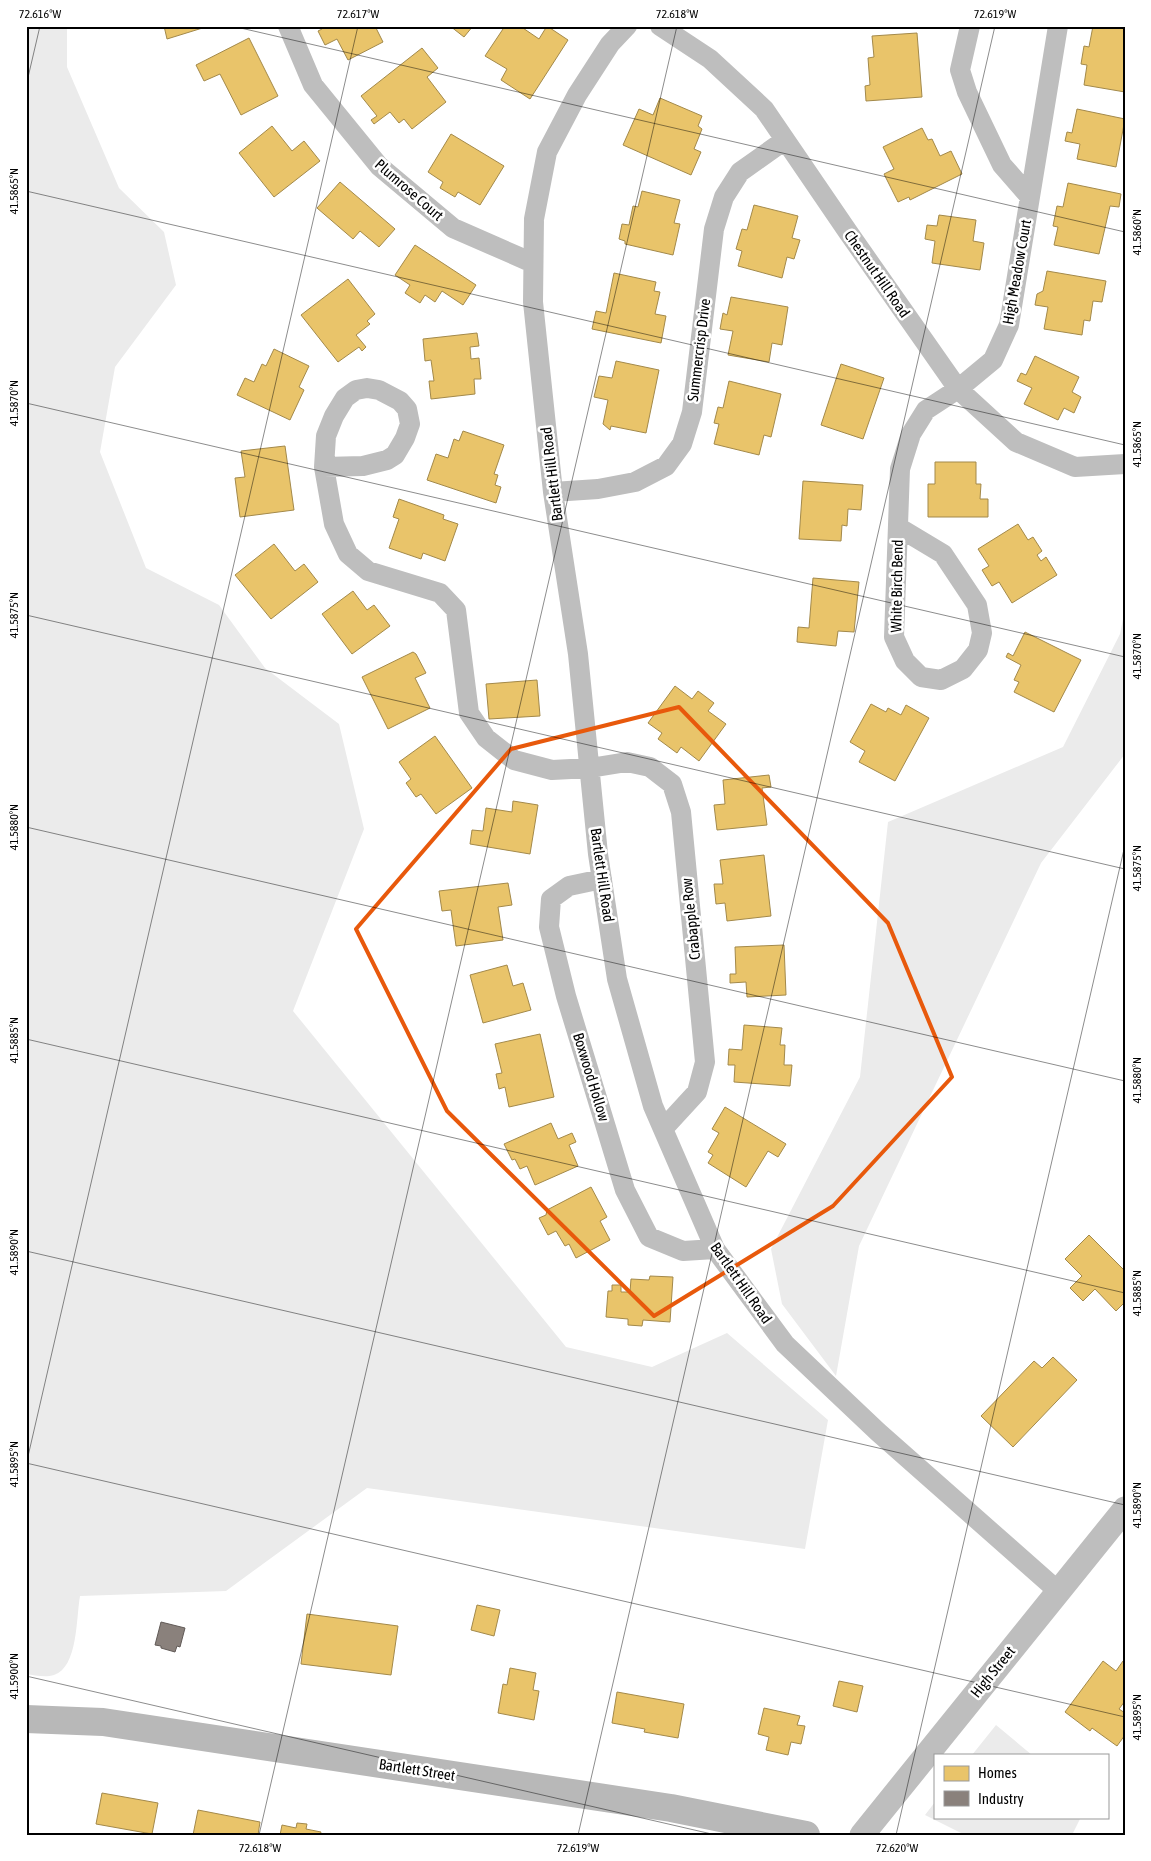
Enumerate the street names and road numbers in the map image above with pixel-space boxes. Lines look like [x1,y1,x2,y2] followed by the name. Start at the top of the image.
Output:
[372,155,447,224] street label: Plumrose Court
[999,218,1034,326] street label: High Meadow Court
[841,227,914,320] street label: Chestnut Hill Road
[684,297,713,402] street label: Summercrisp Drive
[537,426,566,522] street label: Bartlett Hill Road
[887,539,906,633] street label: White Birch Bend
[587,827,618,923] street label: Bartlett Hill Road
[678,877,703,961] street label: Crabapple Row
[570,1031,613,1123] street label: Boxwood Hollow
[707,1239,776,1326] street label: Bartlett Hill Road
[967,1643,1018,1701] street label: High Street
[378,1755,456,1784] street label: Bartlett Street

